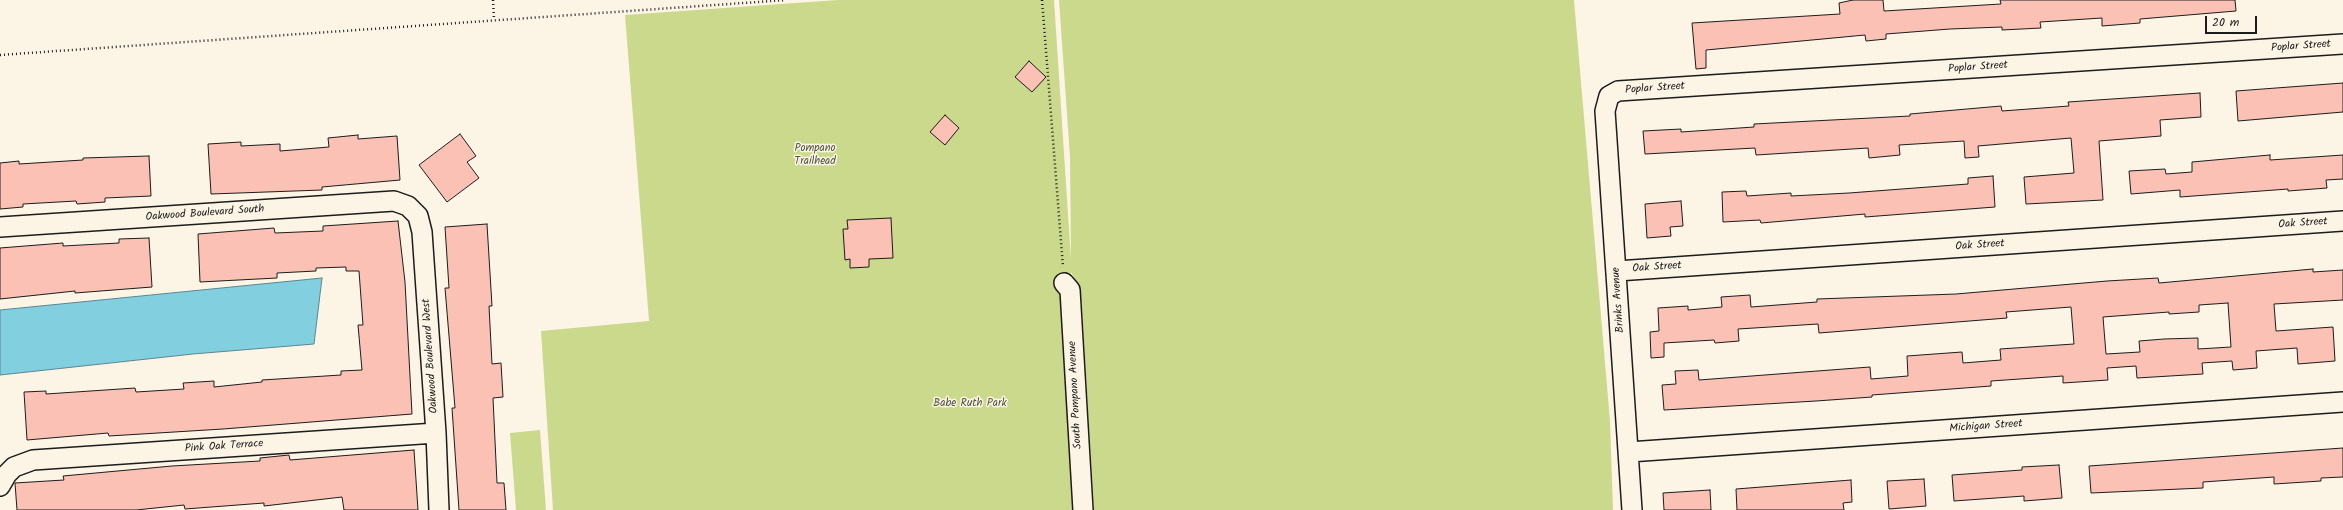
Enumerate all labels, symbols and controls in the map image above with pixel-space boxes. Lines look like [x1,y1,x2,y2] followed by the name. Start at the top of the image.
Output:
[2207,8,2259,34] scale bar
[2212,13,2239,32] text: 20 m
[2271,38,2331,56] street label: Poplar Street
[1948,59,2008,77] street label: Poplar Street
[1625,80,1685,98] street label: Poplar Street
[794,142,836,168] park label: Pompano Trailhead
[145,203,265,225] street label: Oakwood Boulevard South
[2278,216,2328,232] street label: Oak Street
[1955,238,2005,254] street label: Oak Street
[1632,260,1682,276] street label: Oak Street
[1610,267,1628,333] street label: Brinks Avenue
[420,298,442,414] street label: Oakwood Boulevard West
[1067,341,1085,449] street label: South Pompano Avenue
[933,397,1007,411] park label: Babe Ruth Park
[1949,418,2023,436] street label: Michigan Street
[184,438,264,456] street label: Pink Oak Terrace

